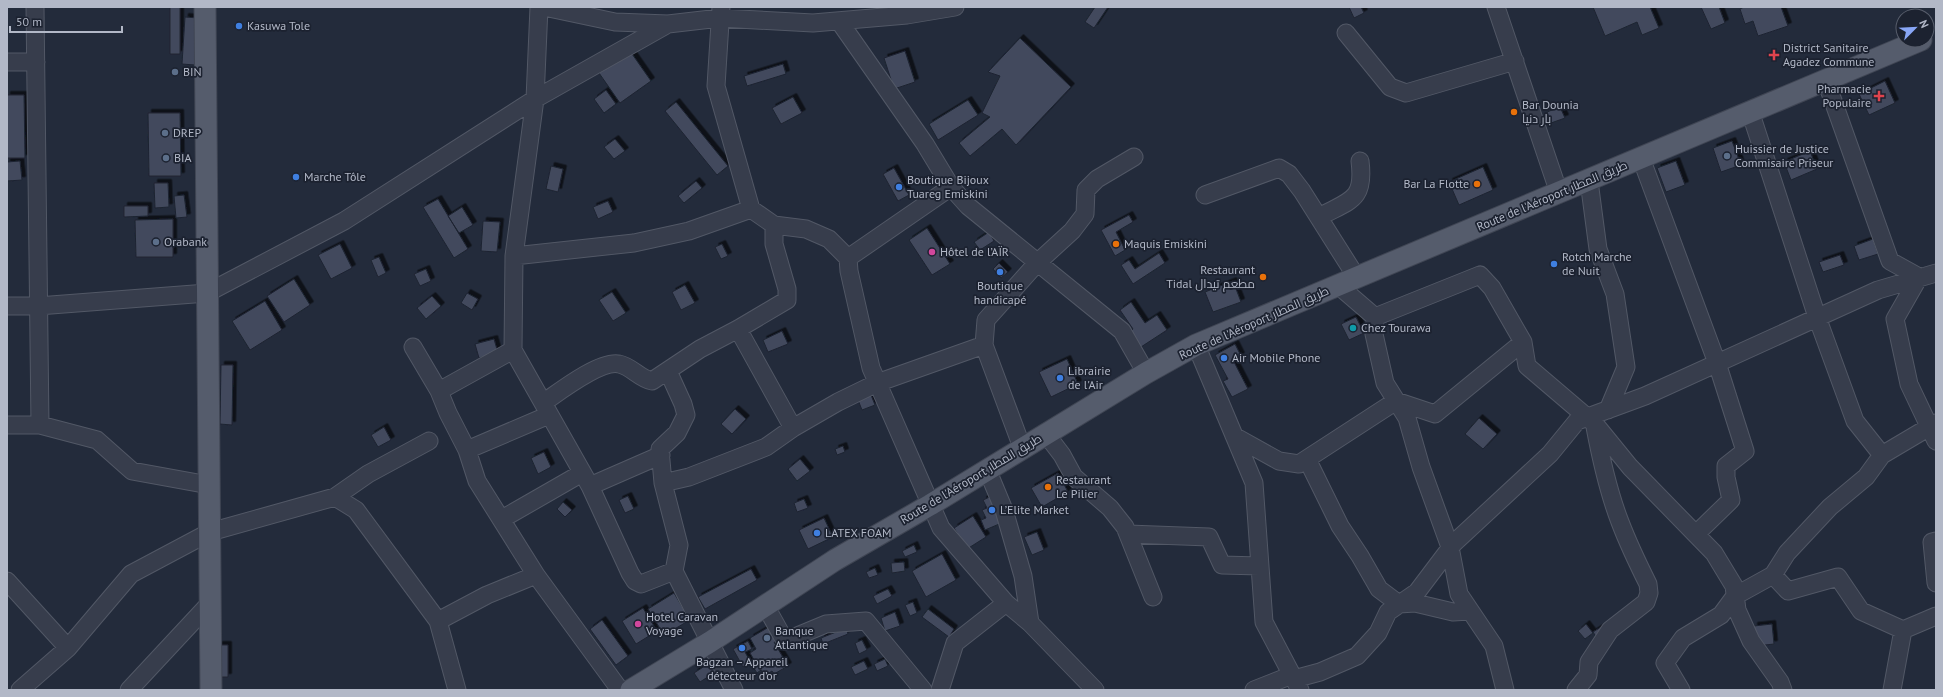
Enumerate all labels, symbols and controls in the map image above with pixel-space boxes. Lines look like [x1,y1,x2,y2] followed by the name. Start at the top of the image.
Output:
[10,8,122,34] scale bar
[1895,8,1935,48] north arrow
[16,14,42,29] text: 50 m
[247,18,310,33] place label: Kasuwa Tole
[1916,18,1932,30] text: N
[234,21,244,31] marker: Kasuwa Tole
[1783,40,1874,69] place label: District Sanitaire Agadez Commune
[1768,49,1780,61] marker: District Sanitaire Agadez Commune
[183,64,202,79] place label: BIN
[170,67,180,77] marker: BIN
[1817,81,1871,110] place label: Pharmacie Populaire
[1874,91,1884,101] marker: Pharmacie Populaire
[1522,97,1579,126] place label: Bar Dounia بار دنيا
[1509,107,1519,117] marker: Bar Dounia بار دنيا
[173,125,201,140] place label: DREP
[160,128,170,138] marker: DREP
[1735,141,1833,170] place label: Huissier de Justice Commisaire Priseur
[174,150,192,165] place label: BIA
[1722,151,1732,161] marker: Huissier de Justice Commisaire Priseur
[161,153,171,163] marker: BIA
[1474,157,1629,234] street label: Route de l'Aéroport طريق المطار
[304,169,366,184] place label: Marche Tôle
[291,172,301,182] marker: Marche Tôle
[907,172,989,201] place label: Boutique Bijoux Tuareg Emiskini
[1403,176,1469,191] place label: Bar La Flotte
[1472,179,1482,189] marker: Bar La Flotte
[894,182,904,192] marker: Boutique Bijoux Tuareg Emiskini
[164,234,207,249] place label: Orabank
[1124,236,1207,251] place label: Maquis Emiskini
[151,237,161,247] marker: Orabank
[1111,239,1121,249] marker: Maquis Emiskini
[940,244,1009,259] place label: Hôtel de l’AÏR
[927,247,937,257] marker: Hôtel de l’AÏR
[1562,249,1632,278] place label: Rotch Marche de Nuit
[1549,259,1559,269] marker: Rotch Marche de Nuit
[1166,262,1255,292] place label: Restaurant Tidal مطعم تيدال
[995,267,1005,277] marker: Boutique handicapé
[1258,272,1268,282] marker: Restaurant Tidal مطعم تيدال
[974,278,1026,307] place label: Boutique handicapé
[1177,283,1331,362] street label: Route de l'Aéroport طريق المطار
[1361,320,1431,335] place label: Chez Tourawa
[1348,323,1358,333] marker: Chez Tourawa
[1232,350,1320,365] place label: Air Mobile Phone
[1219,353,1229,363] marker: Air Mobile Phone
[1068,363,1111,392] place label: Librairie de l'Air
[1055,373,1065,383] marker: Librairie de l'Air
[897,430,1044,527] street label: Route de l'Aéroport طريق المطار
[1056,472,1111,501] place label: Restaurant Le Pilier
[1043,482,1053,492] marker: Restaurant Le Pilier
[1000,502,1069,517] place label: L’Elite Market
[987,505,997,515] marker: L’Elite Market
[825,525,891,540] place label: LATEX FOAM
[812,528,822,538] marker: LATEX FOAM
[645,609,718,638] place label: Hotel Caravan Voyage
[633,619,643,629] marker: Hotel Caravan Voyage
[775,623,828,652] place label: Banque Atlantique
[762,633,772,643] marker: Banque Atlantique
[737,643,747,653] marker: Bagzan – Appareil détecteur d’or
[696,654,789,683] place label: Bagzan – Appareil détecteur d’or

